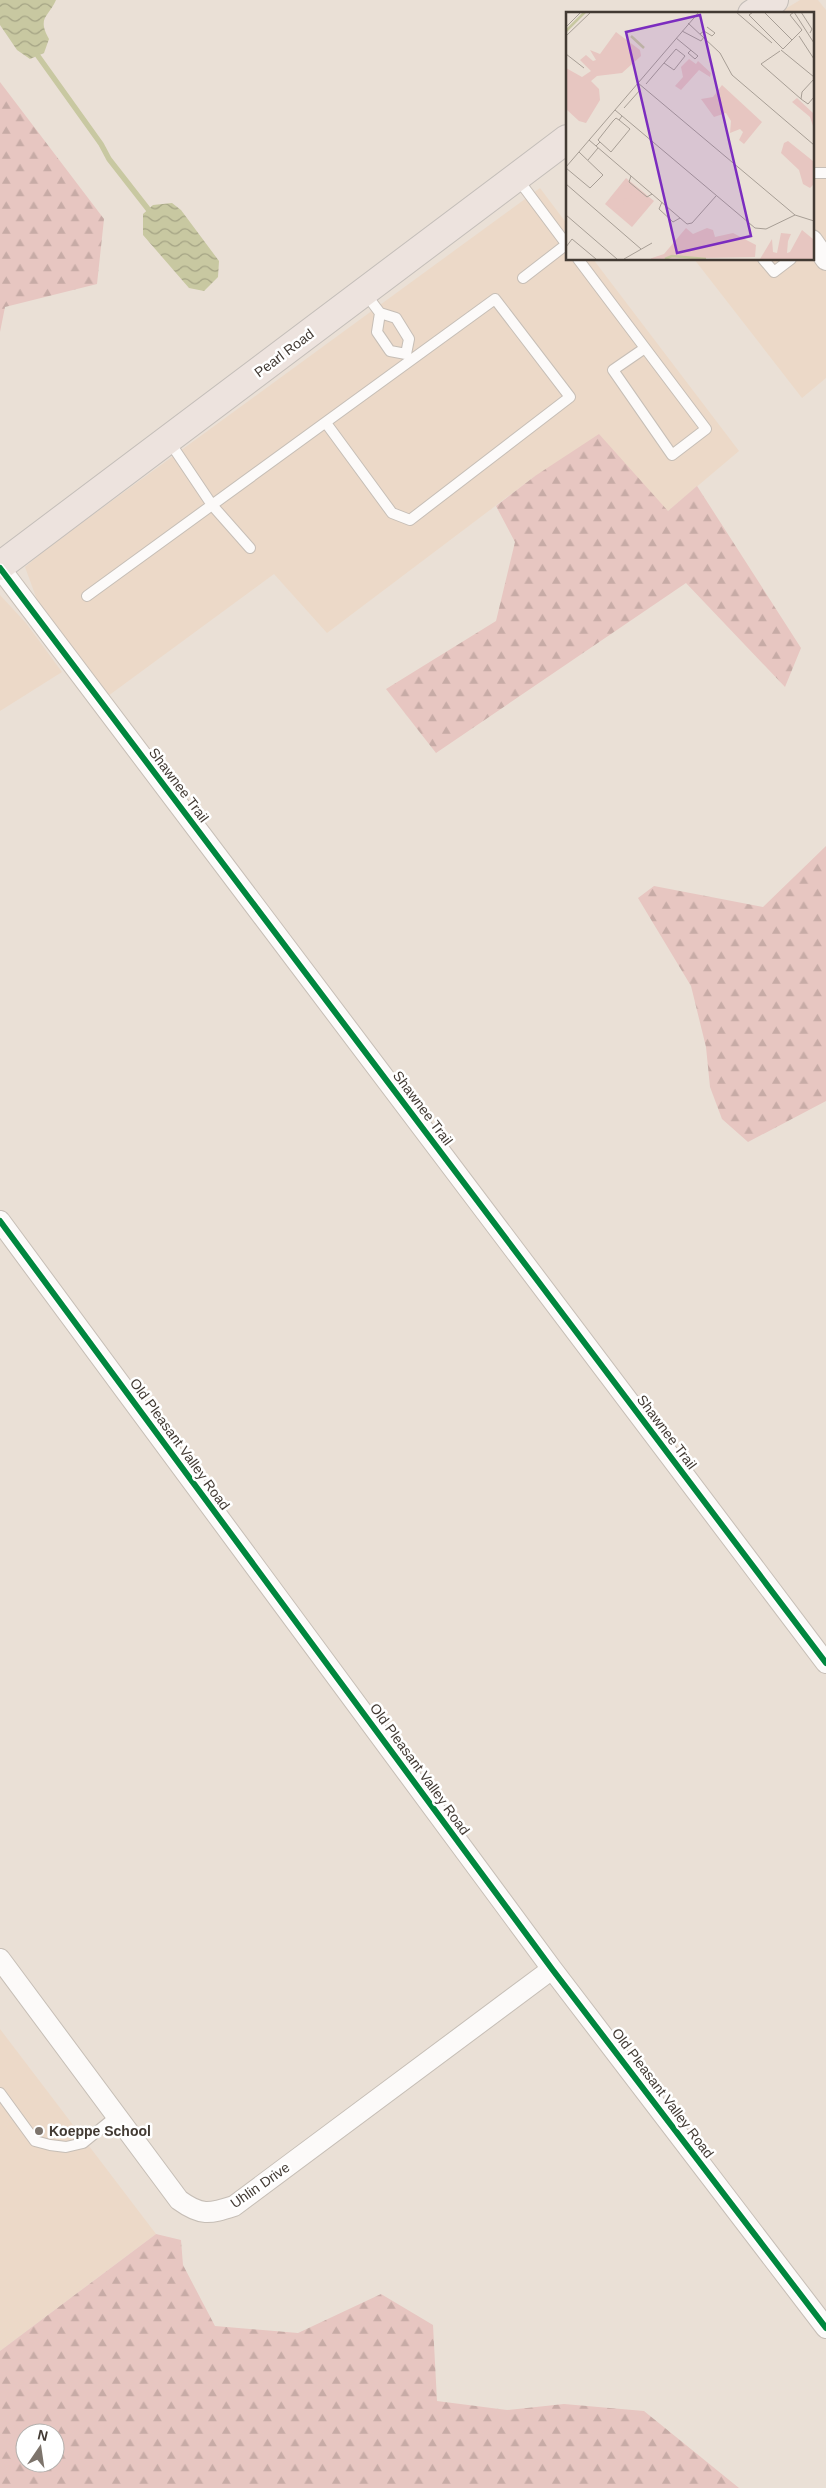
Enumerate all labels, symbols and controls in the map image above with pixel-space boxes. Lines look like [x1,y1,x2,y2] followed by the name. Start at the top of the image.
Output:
[566,12,814,260] inset map
[251,326,317,380] street label: Pearl Road
[146,745,212,825] street label: Shawnee Trail
[390,1068,456,1148] street label: Shawnee Trail
[127,1375,233,1513] street label: Old Pleasant Valley Road
[634,1392,700,1472] street label: Shawnee Trail
[367,1700,473,1838] street label: Old Pleasant Valley Road
[609,2025,717,2161] street label: Old Pleasant Valley Road
[49,2123,151,2139] place label: Koeppe School
[33,2125,45,2137] marker: Koeppe School
[227,2159,293,2211] street label: Uhlin Drive
[15,2423,65,2473] north arrow
[36,2426,50,2444] text: N

